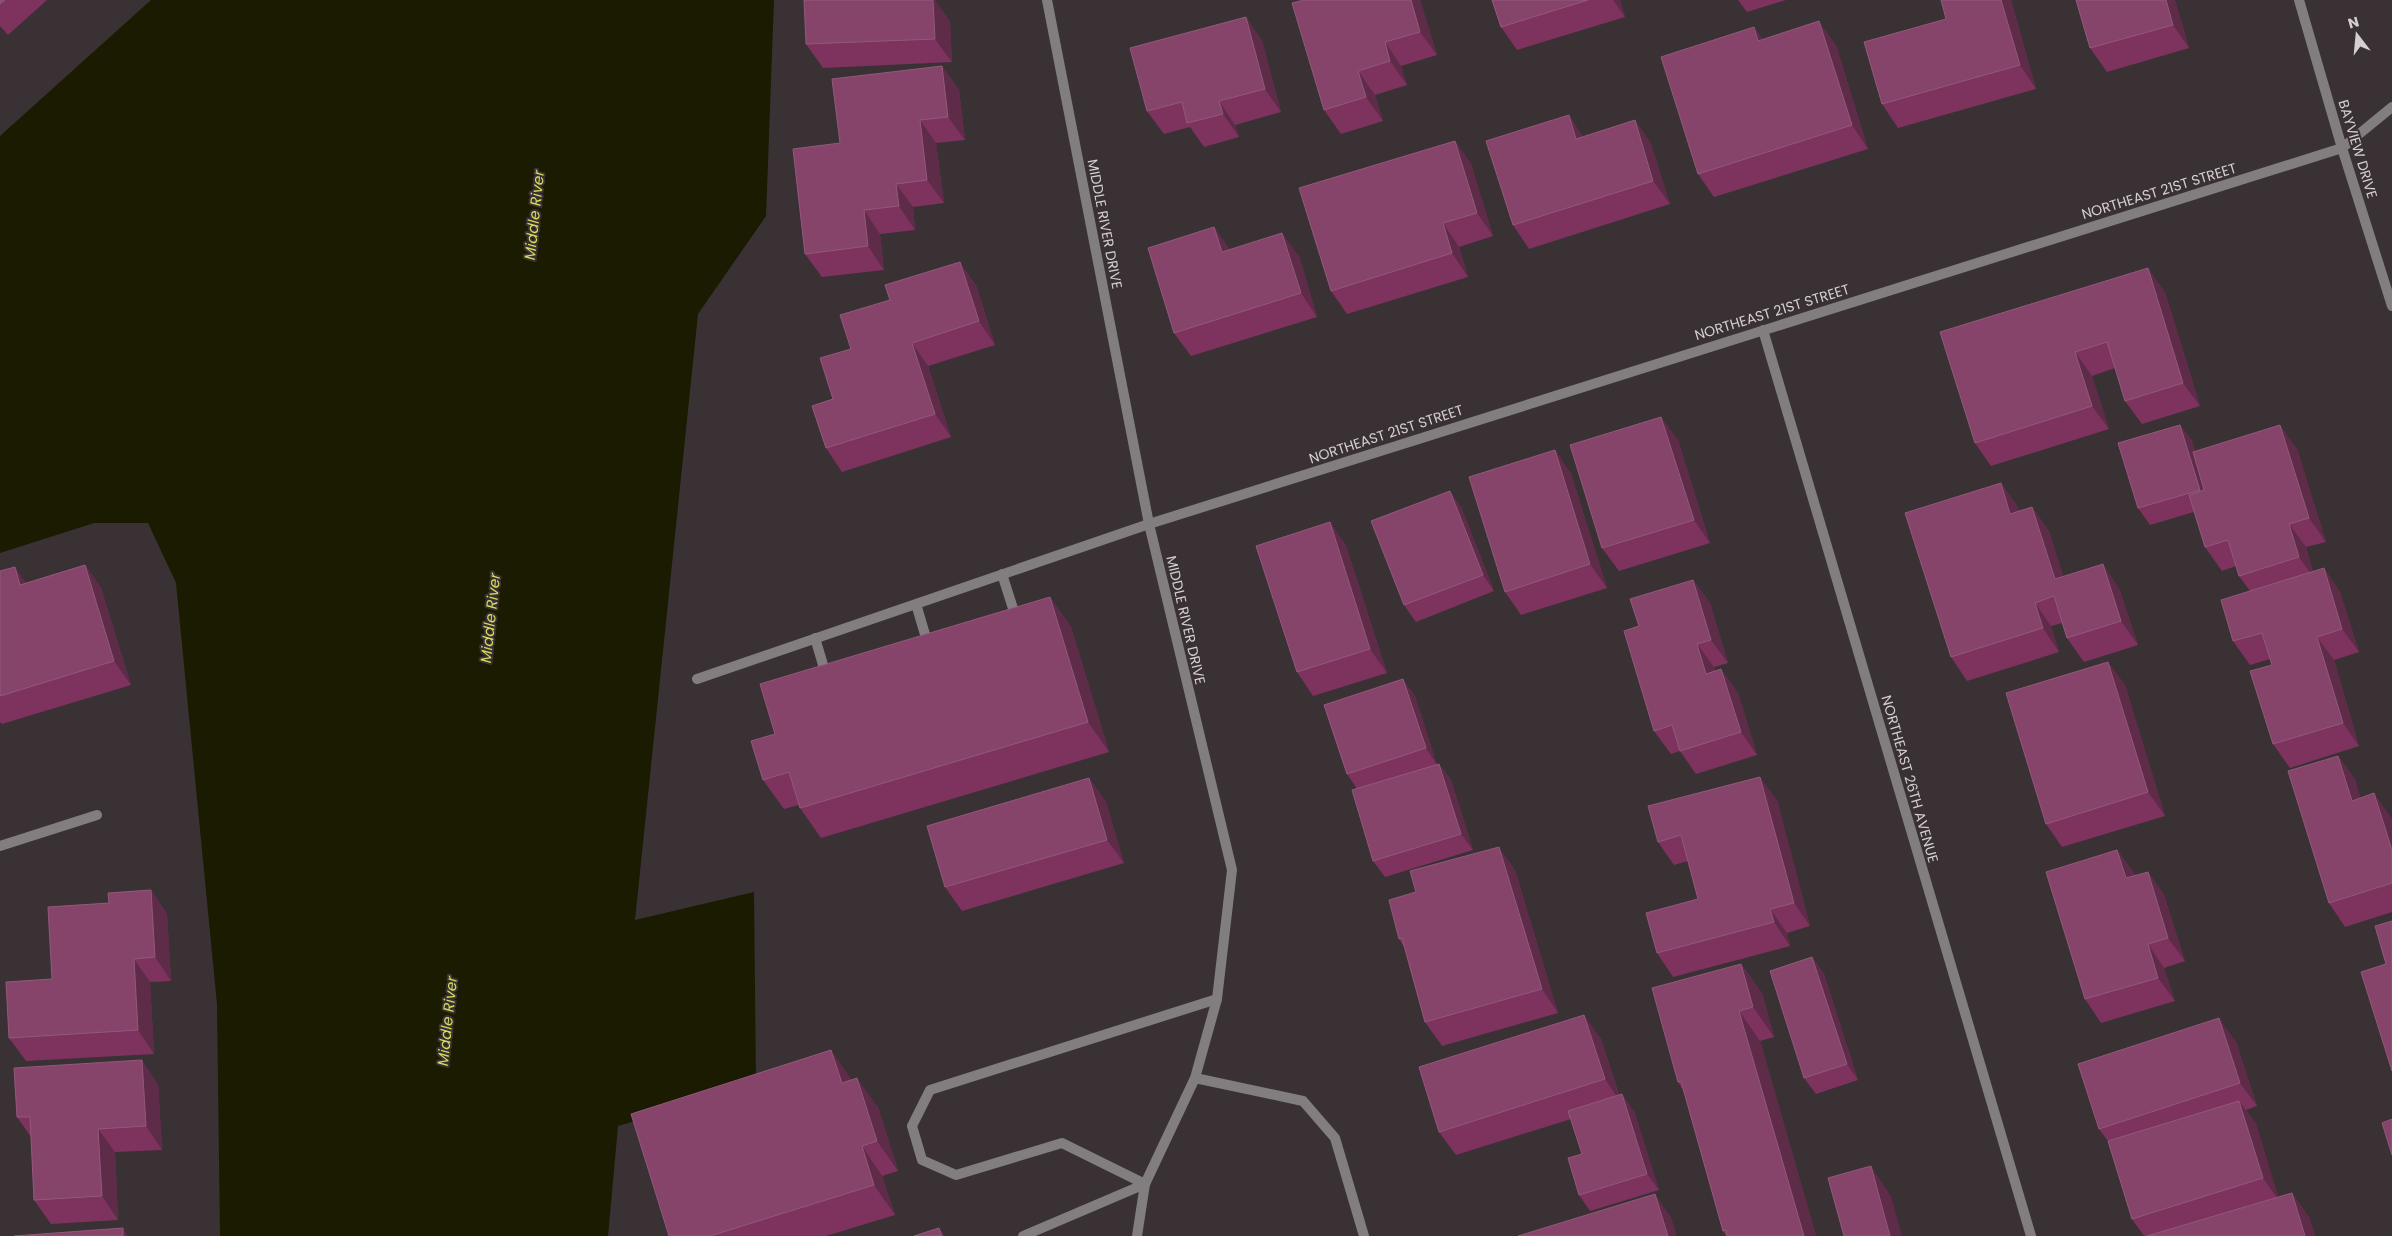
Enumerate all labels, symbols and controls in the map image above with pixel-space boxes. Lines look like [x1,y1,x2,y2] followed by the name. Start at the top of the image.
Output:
[2332,10,2382,60] north arrow
[2346,11,2361,34] text: N
[2333,97,2383,201] street label: BAYVIEW DRIVE
[1083,157,1127,291] street label: MIDDLE RIVER DRIVE
[2079,158,2239,224] street label: NORTHEAST 21ST STREET
[519,169,549,261] water label: Middle River
[1692,279,1852,345] street label: NORTHEAST 21ST STREET
[1306,399,1466,468] street label: NORTHEAST 21ST STREET
[1161,554,1211,686] street label: MIDDLE RIVER DRIVE
[475,572,505,664] water label: Middle River
[1877,693,1943,865] street label: NORTHEAST 26TH AVENUE
[432,975,462,1067] water label: Middle River

